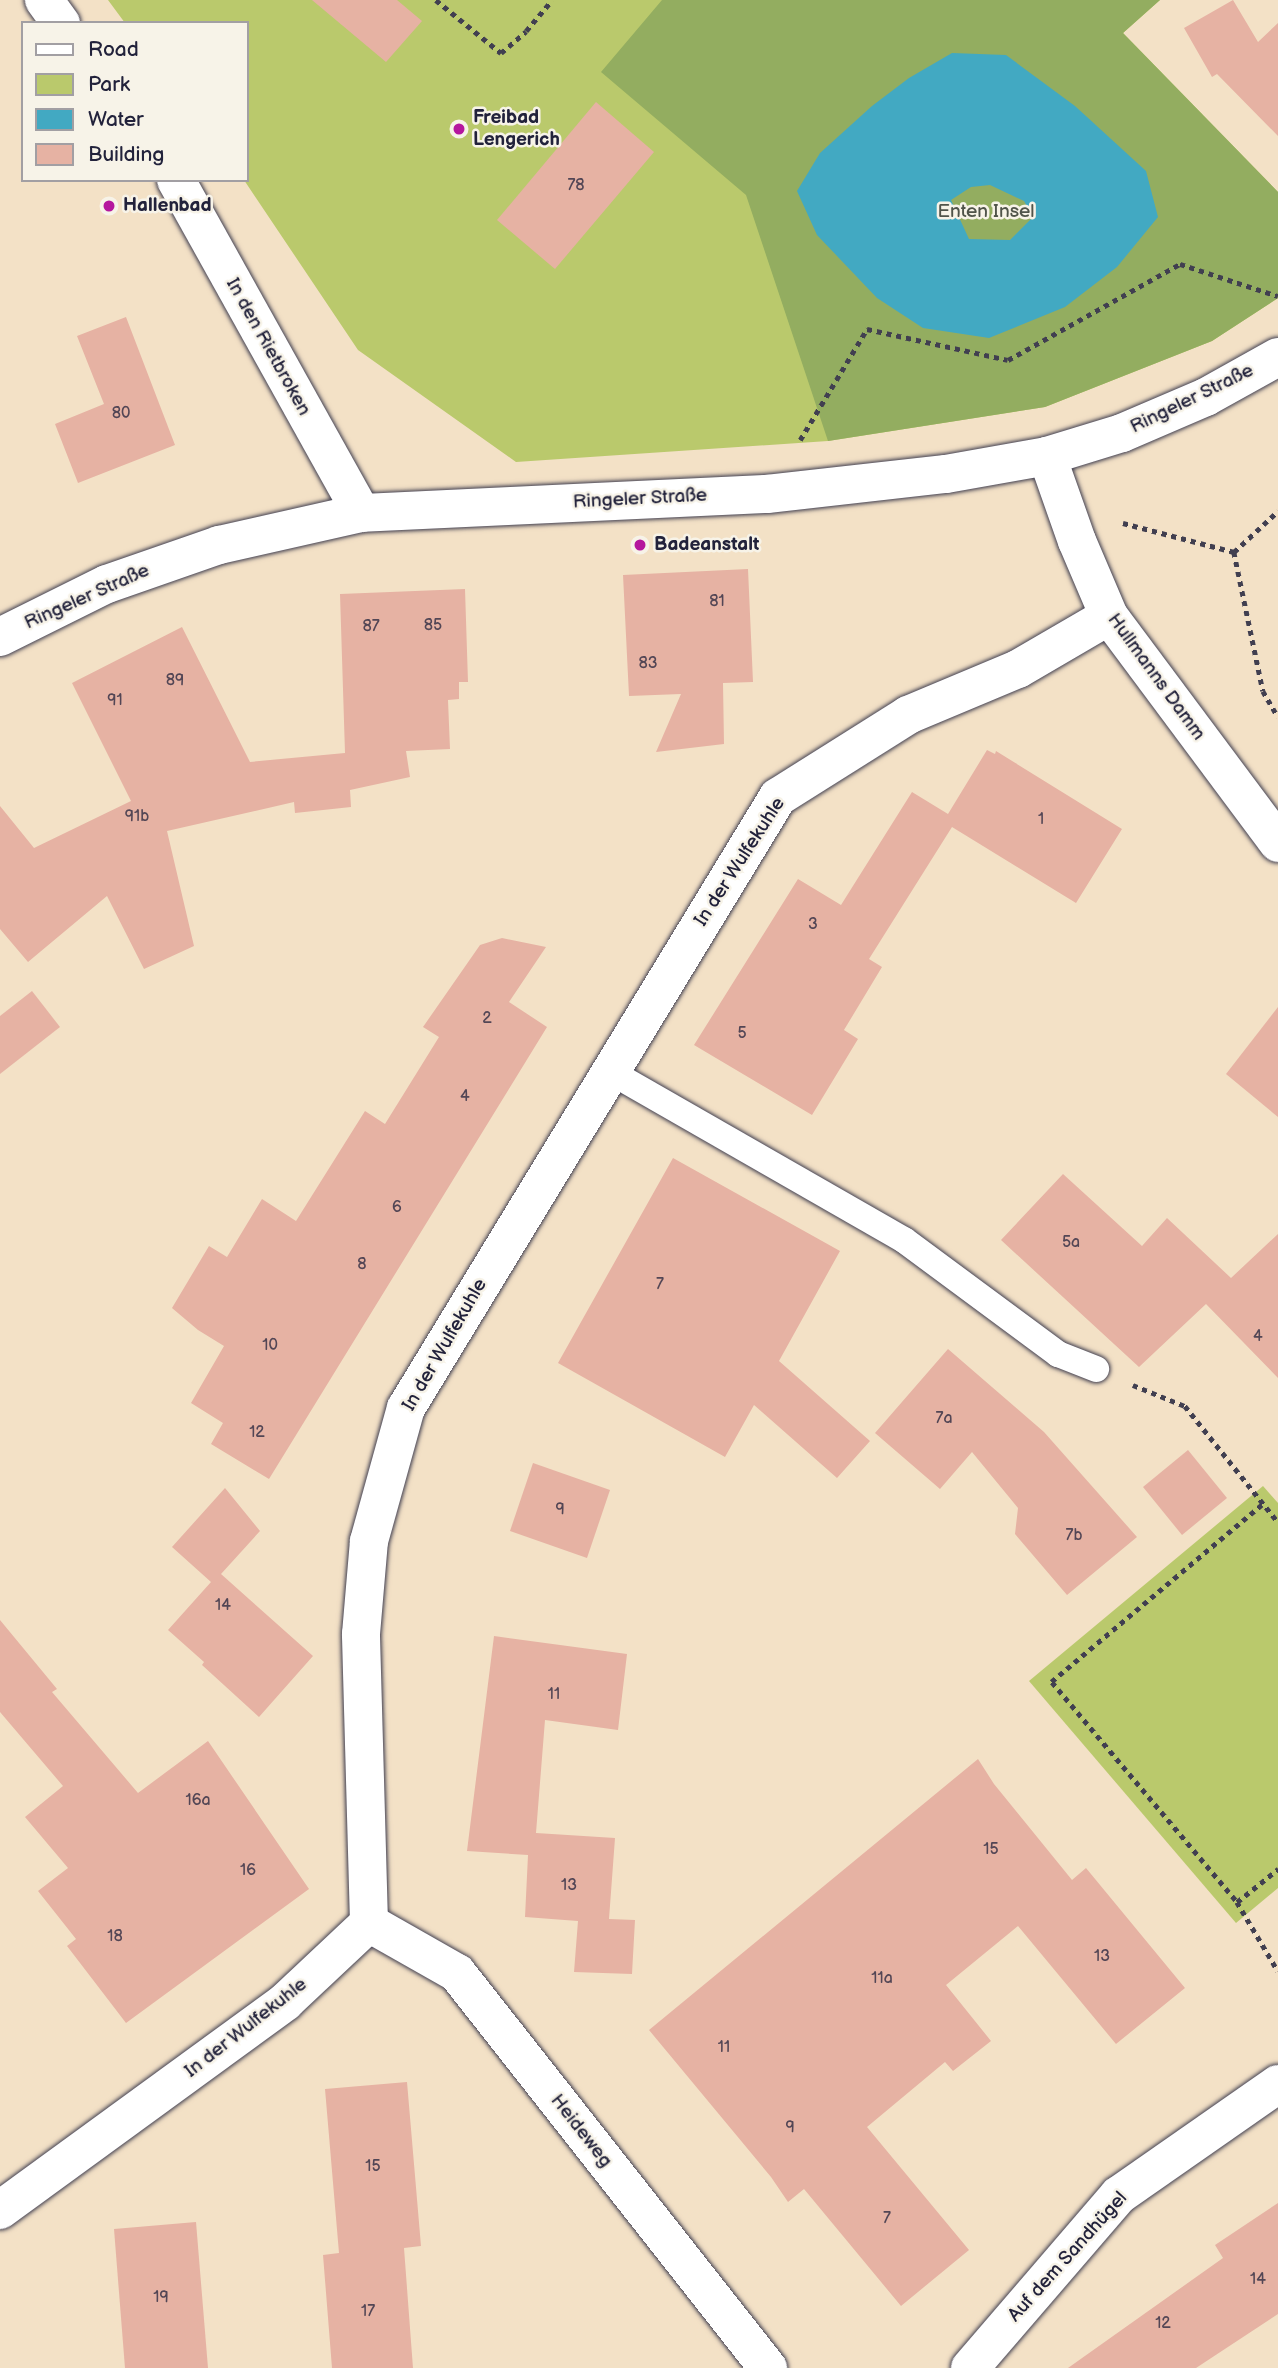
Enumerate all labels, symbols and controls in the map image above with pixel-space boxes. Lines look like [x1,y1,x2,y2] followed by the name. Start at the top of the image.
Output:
[21,21,248,182] legend
[88,37,139,62] text: Road
[88,72,130,97] text: Park
[88,107,144,132] text: Water
[473,107,560,151] place label: Freibad Lengerich
[451,121,467,137] marker: Freibad Lengerich
[88,142,164,167] text: Building
[567,176,585,196] house number: 78
[123,195,212,217] place label: Hallenbad
[101,198,117,214] marker: Hallenbad
[937,201,1035,223] park label: Enten Insel
[221,274,315,420] street label: In den Rietbroken
[1126,359,1258,439] street label: Ringeler Straße
[112,404,130,424] house number: 80
[572,484,708,514] street label: Ringeler Straße
[654,534,759,556] place label: Badeanstalt
[632,537,648,553] marker: Badeanstalt
[21,559,153,635] street label: Ringeler Straße
[709,592,725,612] house number: 81
[1102,609,1210,745] street label: Hullmanns Damm
[424,616,442,636] house number: 85
[362,617,380,637] house number: 87
[638,654,658,674] house number: 83
[166,671,184,691] house number: 89
[107,691,123,711] house number: 91
[690,793,790,931] street label: In der Wulfekuhle
[125,807,149,827] house number: 91b
[1038,810,1044,830] house number: 1
[808,915,818,935] house number: 3
[482,1009,492,1029] house number: 2
[737,1024,747,1044] house number: 5
[460,1087,470,1107] house number: 4
[392,1198,402,1218] house number: 6
[1062,1233,1080,1253] house number: 5a
[357,1255,367,1275] house number: 8
[398,1275,492,1415] street label: In der Wulfekuhle
[656,1275,664,1295] house number: 7
[1253,1327,1263,1347] house number: 4
[262,1336,278,1356] house number: 10
[936,1409,952,1429] house number: 7a
[249,1423,265,1443] house number: 12
[555,1500,565,1520] house number: 9
[1066,1526,1082,1546] house number: 7b
[215,1596,231,1616] house number: 14
[548,1685,560,1705] house number: 11
[185,1791,211,1811] house number: 16a
[983,1840,999,1860] house number: 15
[240,1861,256,1881] house number: 16
[561,1876,577,1896] house number: 13
[107,1927,123,1947] house number: 18
[1094,1947,1110,1967] house number: 13
[871,1969,893,1989] house number: 11a
[180,1973,312,2083] street label: In der Wulfekuhle
[718,2038,730,2058] house number: 11
[545,2090,617,2172] street label: Heideweg
[785,2118,795,2138] house number: 9
[365,2157,381,2177] house number: 15
[1003,2187,1133,2327] street label: Auf dem Sandhügel
[883,2209,891,2229] house number: 7
[1250,2270,1266,2290] house number: 14
[153,2288,169,2308] house number: 19
[361,2302,375,2322] house number: 17
[1155,2314,1171,2334] house number: 12

